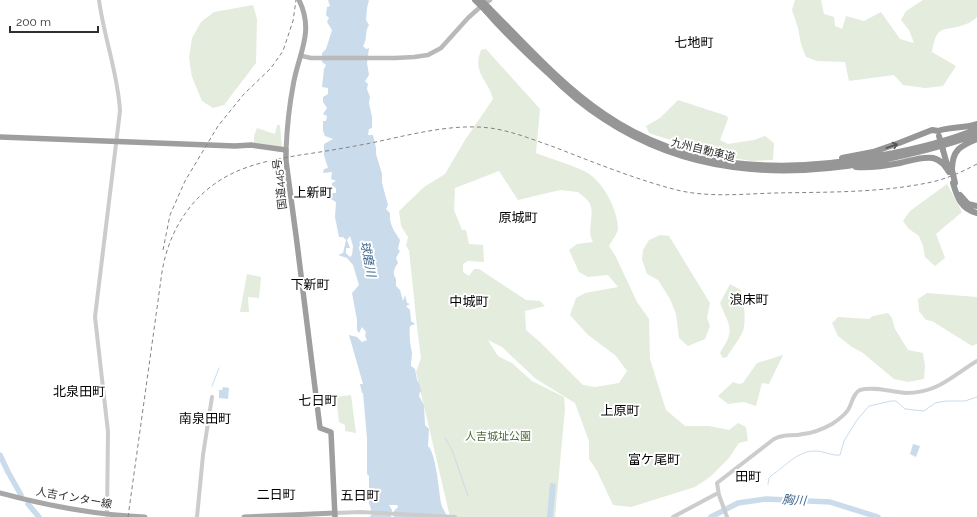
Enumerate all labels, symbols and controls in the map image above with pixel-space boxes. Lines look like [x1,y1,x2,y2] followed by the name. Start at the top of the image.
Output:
[10,8,98,34] scale bar
[16,15,51,29] text: 200 m
[674,35,714,50] district label: 七地町
[669,136,737,164] street label: 九州自動車道
[885,142,898,149] one-way arrow
[270,158,290,210] street label: 国道445号
[293,185,333,200] district label: 上新町
[498,210,538,225] district label: 原城町
[358,240,379,280] water label: 球磨川
[290,277,330,292] district label: 下新町
[729,292,769,307] district label: 浪床町
[449,294,489,309] district label: 中城町
[53,384,105,399] district label: 北泉田町
[298,393,338,408] district label: 七日町
[600,403,640,418] district label: 上原町
[179,411,231,426] district label: 南泉田町
[465,430,531,443] park label: 人吉城址公園
[628,452,680,467] district label: 富ケ尾町
[735,469,761,484] district label: 田町
[35,485,113,511] street label: 人吉インター線
[256,487,296,502] district label: 二日町
[340,488,380,503] district label: 五日町
[782,492,808,508] water label: 胸川

